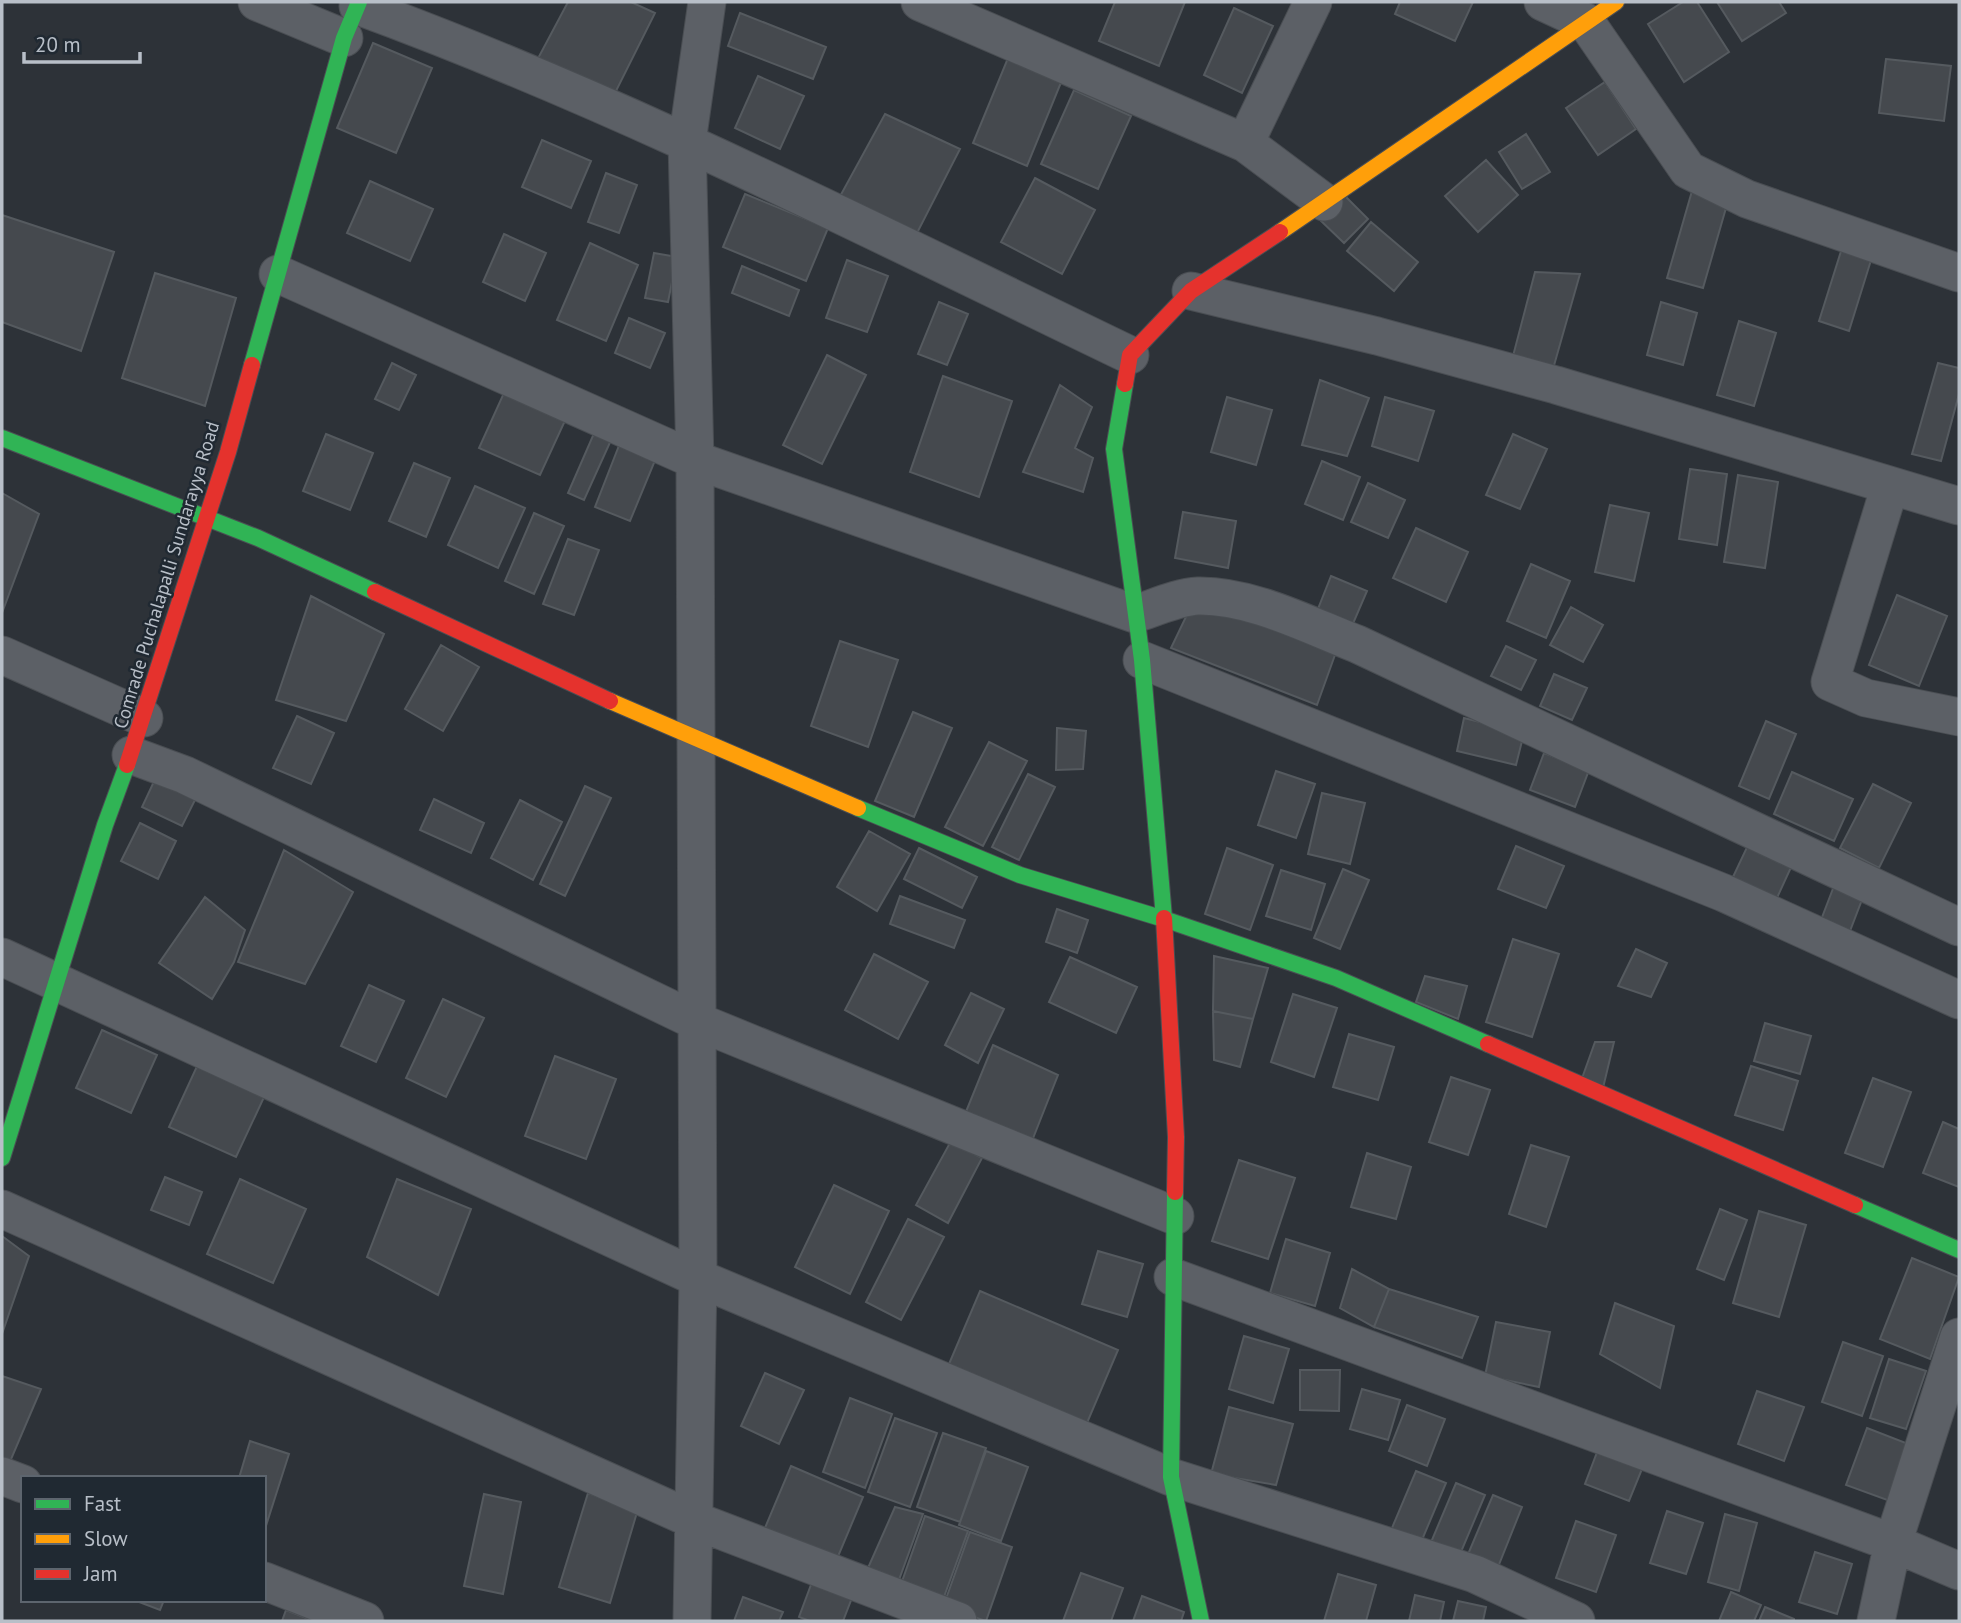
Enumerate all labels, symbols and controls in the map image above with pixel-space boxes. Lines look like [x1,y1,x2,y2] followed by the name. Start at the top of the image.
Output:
[24,21,140,65] scale bar
[35,31,81,58] text: 20 m
[108,418,224,732] street label: Comrade Puchalapalli Sundarayya Road
[21,1476,266,1602] legend
[84,1490,121,1517] text: Fast
[84,1525,128,1552] text: Slow
[83,1560,118,1587] text: Jam

